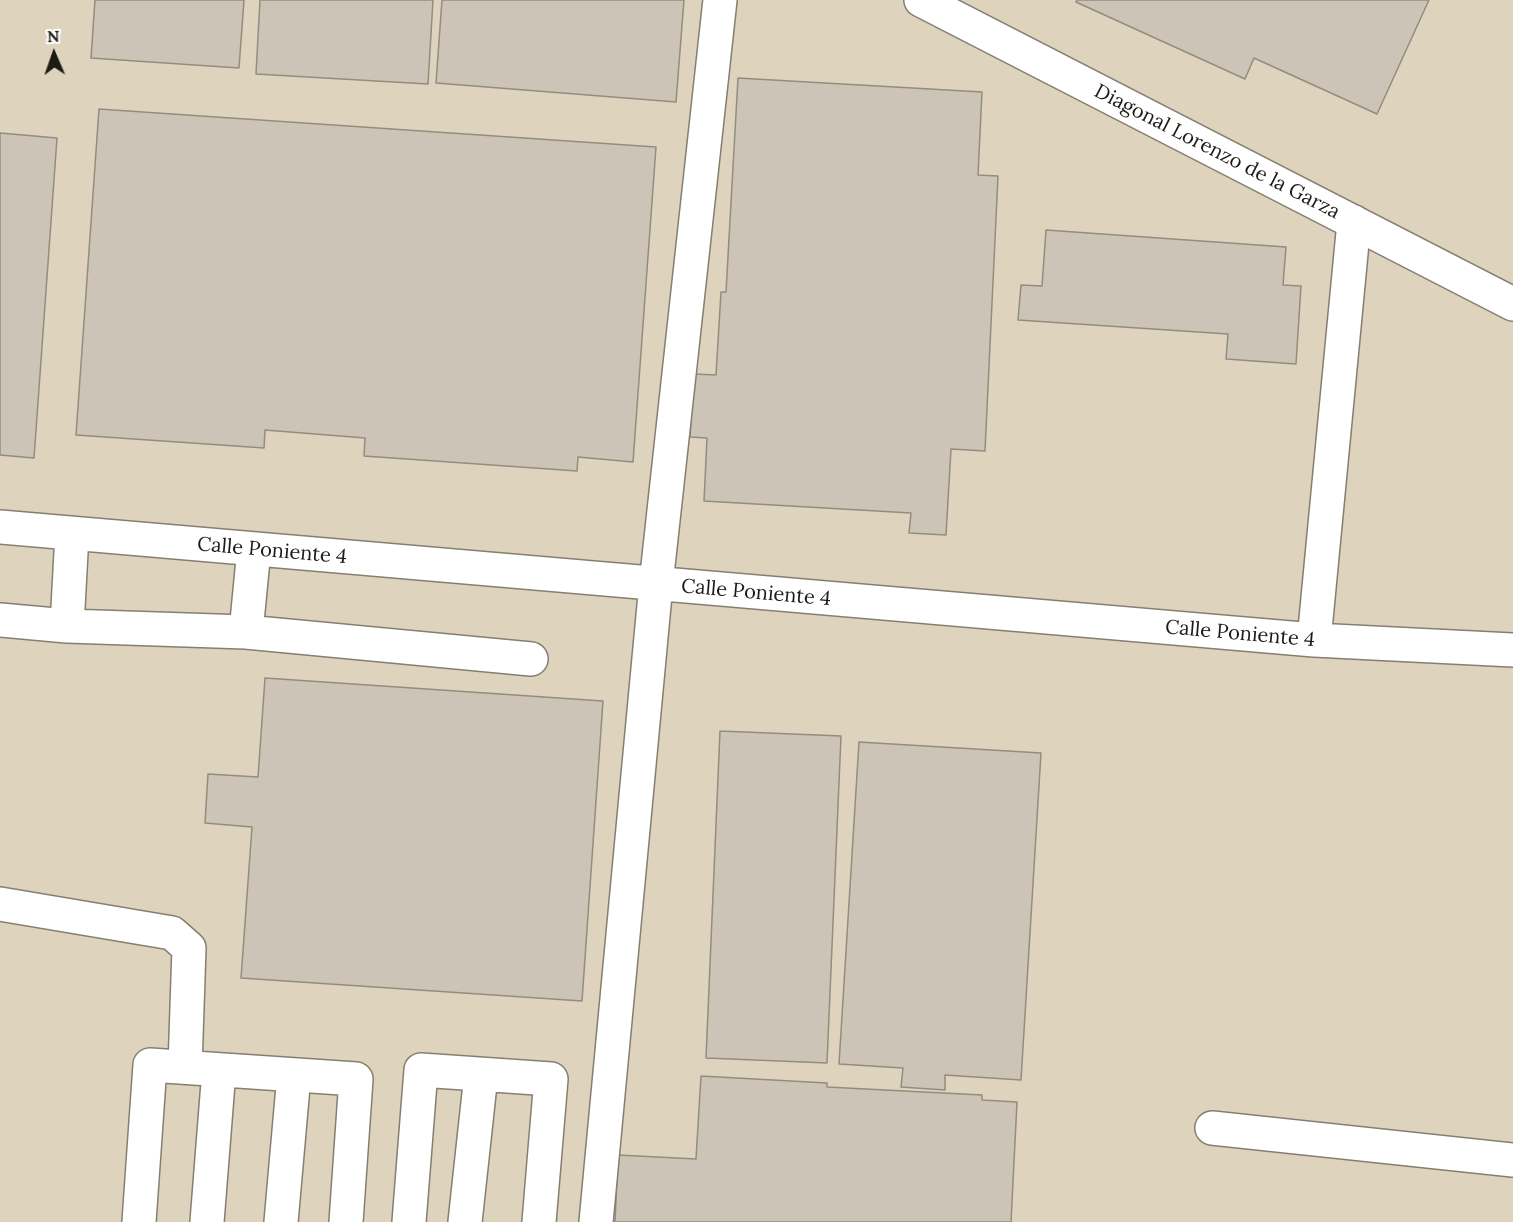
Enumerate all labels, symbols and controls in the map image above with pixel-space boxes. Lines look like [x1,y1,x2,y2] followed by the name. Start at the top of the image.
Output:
[24,24,84,84] north arrow
[47,26,60,46] text: N
[1090,80,1344,224] street label: Diagonal Lorenzo de la Garza
[196,533,348,569] street label: Calle Poniente 4
[680,575,832,611] street label: Calle Poniente 4
[1164,616,1316,652] street label: Calle Poniente 4

